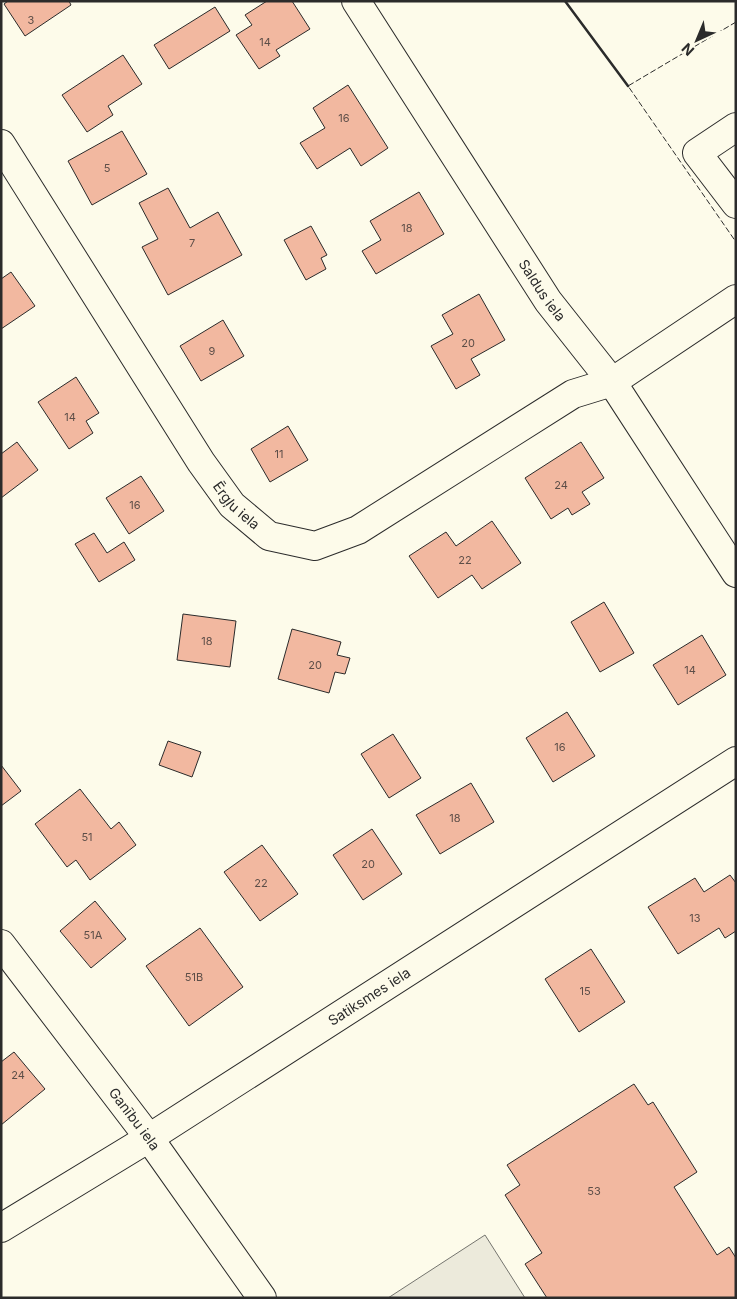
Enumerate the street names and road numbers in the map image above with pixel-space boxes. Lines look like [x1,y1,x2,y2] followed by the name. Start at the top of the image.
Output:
[515,256,570,324] street label: Saldus iela
[210,478,264,533] street label: Ērgļu iela
[325,963,413,1029] street label: Satiksmes iela
[106,1084,164,1153] street label: Ganību iela

